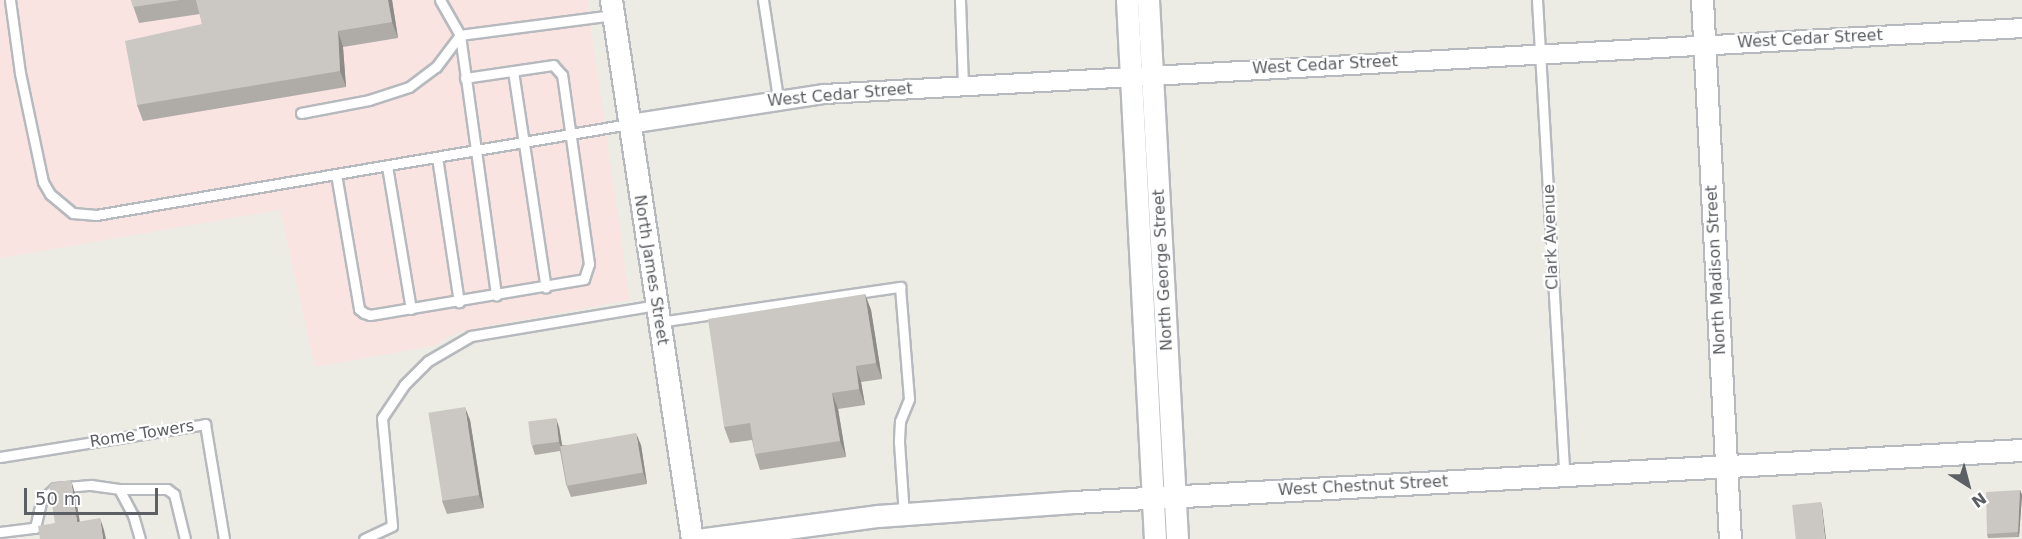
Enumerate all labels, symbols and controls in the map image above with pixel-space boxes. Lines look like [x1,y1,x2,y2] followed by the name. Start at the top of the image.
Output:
[1737,26,1883,52] street label: West Cedar Street
[1252,52,1398,78] street label: West Cedar Street
[767,79,913,111] street label: West Cedar Street
[1540,184,1562,290] street label: Clark Avenue
[1702,185,1730,355] street label: North Madison Street
[1149,189,1177,351] street label: North George Street
[630,194,672,346] street label: North James Street
[88,416,196,452] street label: Rome Towers
[1938,455,1998,515] north arrow
[1277,472,1449,500] street label: West Chestnut Street
[27,476,160,514] scale bar
[35,488,81,509] text: 50 m
[1968,488,1990,512] text: N

